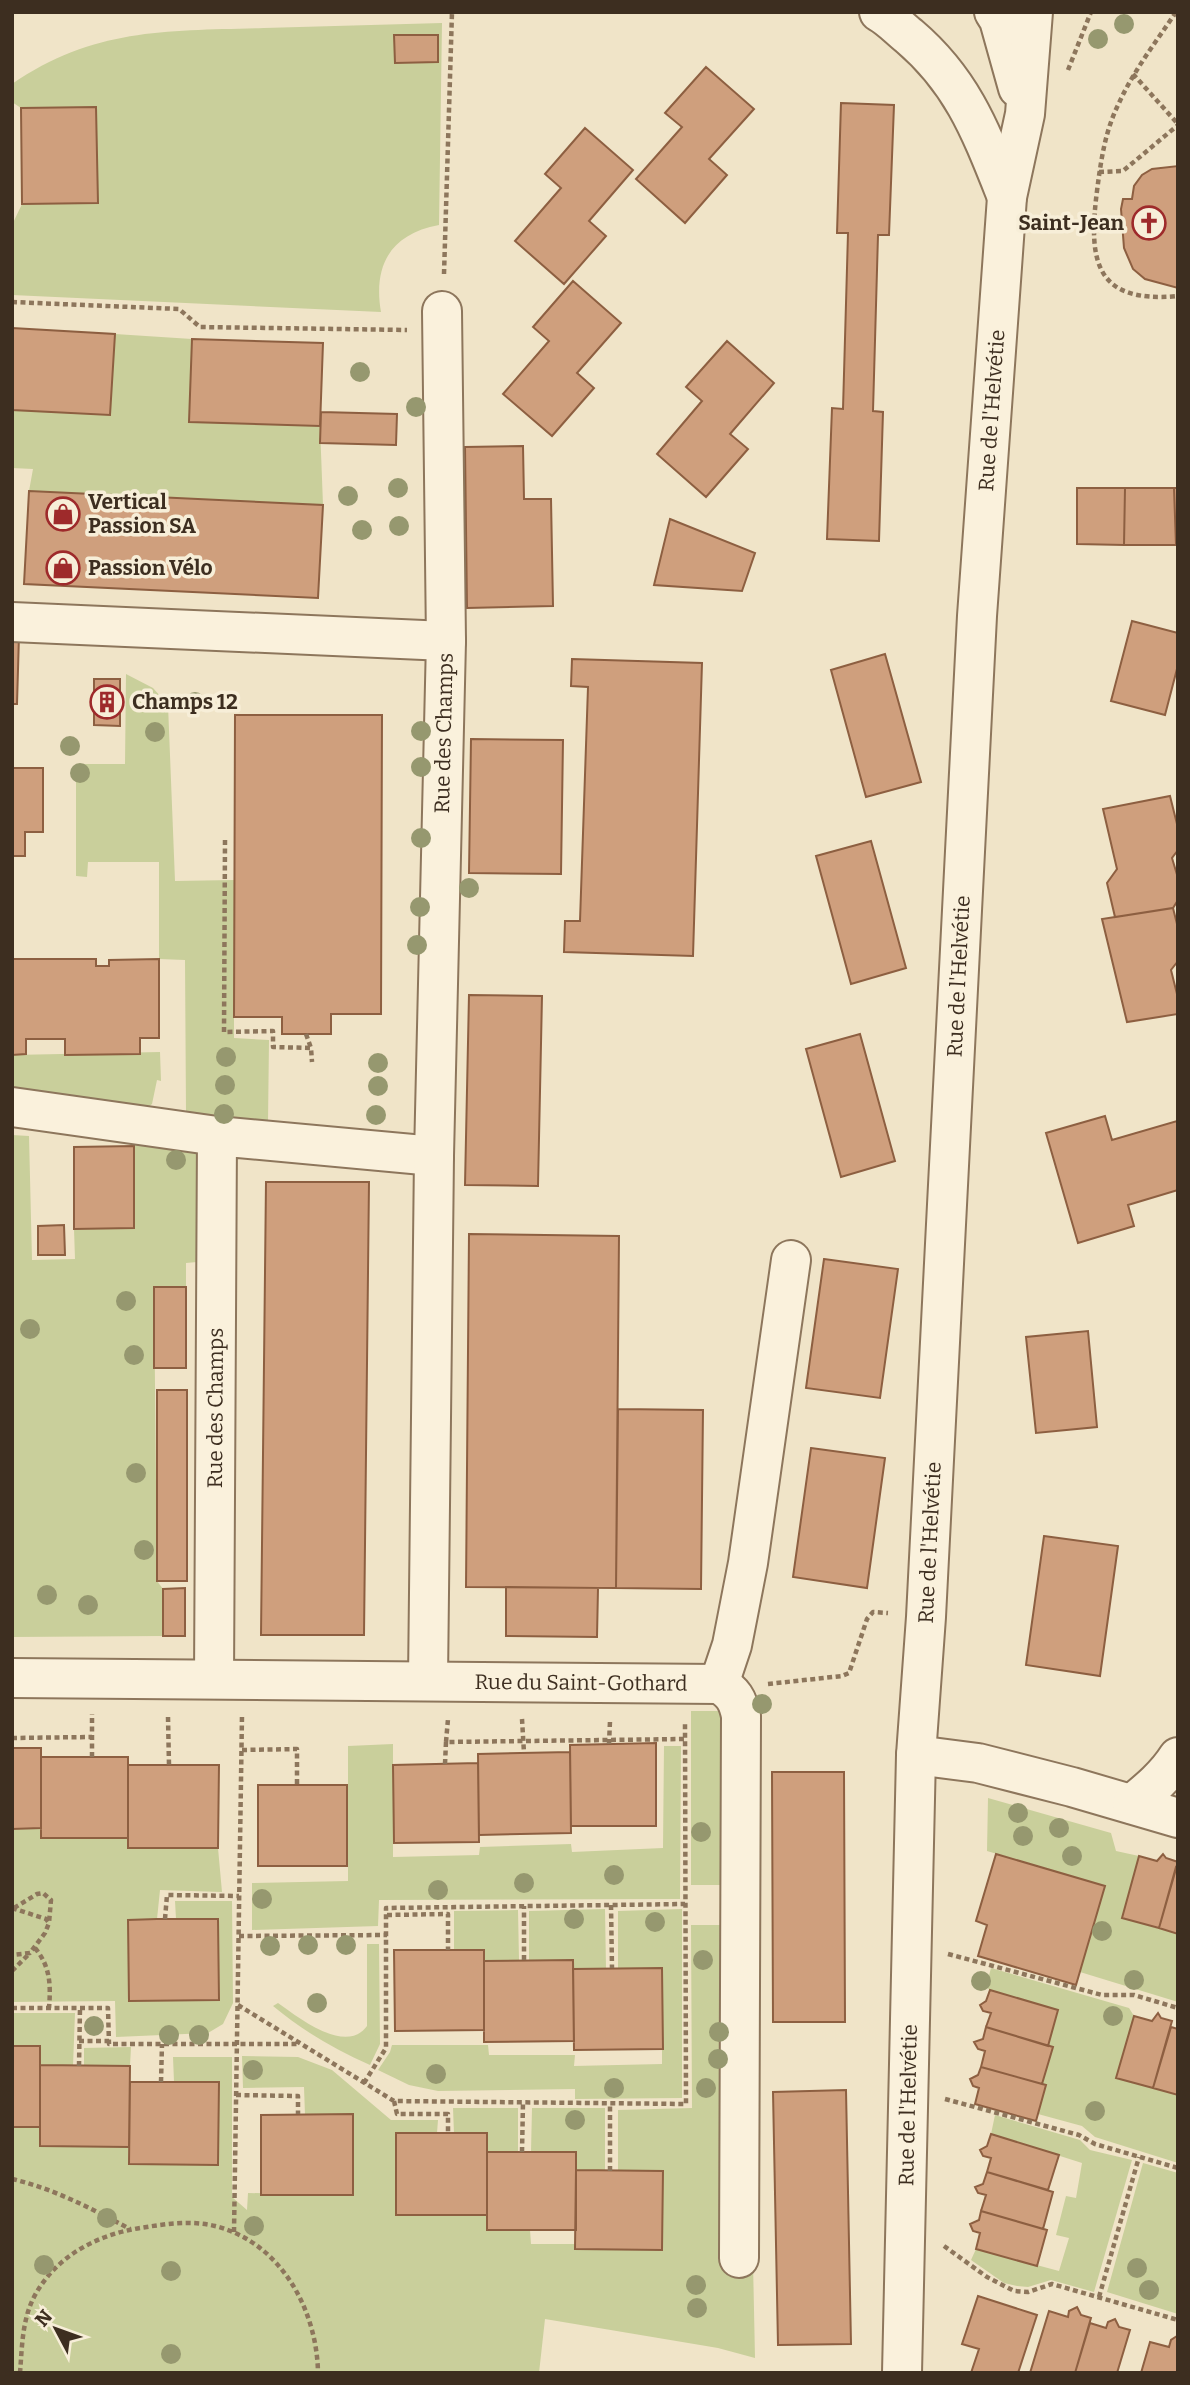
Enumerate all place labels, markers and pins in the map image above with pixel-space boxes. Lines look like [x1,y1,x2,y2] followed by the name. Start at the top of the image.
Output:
[1130,204,1168,242] church icon: Saint-Jean
[1018,210,1124,236] place label: Saint-Jean
[88,489,196,539] place label: Vertical Passion SA
[44,495,82,533] shop icon: Vertical Passion SA
[44,549,82,587] shop icon: Passion Vélo
[88,555,213,581] place label: Passion Vélo
[88,683,126,721] building icon: Champs 12
[132,689,238,715] place label: Champs 12

